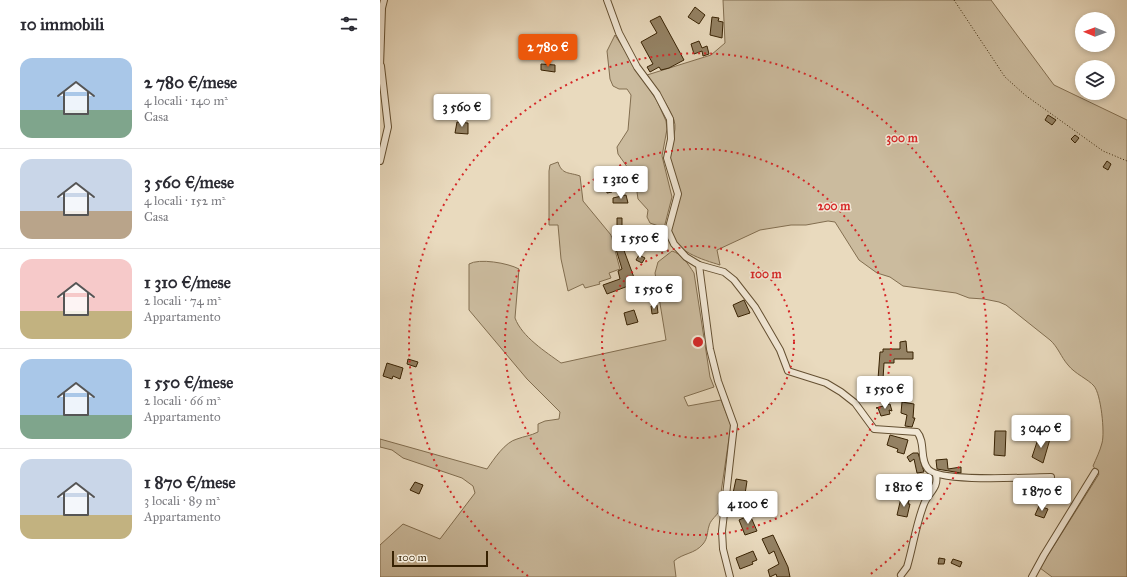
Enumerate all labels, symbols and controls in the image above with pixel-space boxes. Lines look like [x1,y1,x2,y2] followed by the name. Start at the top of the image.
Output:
[1075,12,1115,52] north arrow
[1075,12,1115,100] map controls
[338,13,360,35] icon: filters
[20,14,104,35] text: 10 immobili
[511,34,585,68] pin: 2 780 €
[527,39,569,55] text: 2 780 €
[1075,60,1115,100] button: layers
[144,72,237,93] text: 2 780 €/mese
[52,74,100,122] icon: home
[144,93,228,109] text: 4 locali · 140 m²
[425,94,499,128] pin: 3 560 €
[443,99,481,115] text: 3 560 €
[144,109,169,125] text: Casa
[886,131,919,146] text: 300 m
[584,166,658,200] pin: 1 310 €
[603,171,639,187] text: 1 310 €
[144,172,234,193] text: 3 560 €/mese
[52,175,100,223] icon: home
[144,193,226,209] text: 4 locali · 152 m²
[818,199,851,213] text: 200 m
[144,209,169,225] text: Casa
[603,225,677,259] pin: 1 550 €
[621,230,659,246] text: 1 550 €
[750,267,783,281] text: 100 m
[144,272,231,293] text: 1 310 €/mese
[52,275,100,323] icon: home
[617,276,691,310] pin: 1 550 €
[635,281,673,297] text: 1 550 €
[144,293,221,309] text: 2 locali · 74 m²
[144,309,221,325] text: Appartamento
[691,335,705,349] centre of rings
[144,372,233,393] text: 1 550 €/mese
[52,375,100,423] icon: home
[848,376,922,410] pin: 1 550 €
[866,381,904,397] text: 1 550 €
[144,393,221,409] text: 2 locali · 66 m²
[144,409,221,425] text: Appartamento
[1004,415,1078,449] pin: 3 040 €
[1020,420,1062,436] text: 3 040 €
[144,472,236,493] text: 1 870 €/mese
[867,474,941,508] pin: 1 810 €
[52,475,100,523] icon: home
[1005,478,1079,512] pin: 1 870 €
[885,479,923,495] text: 1 810 €
[1022,483,1062,499] text: 1 870 €
[711,491,785,525] pin: 4 100 €
[144,493,220,509] text: 3 locali · 89 m²
[728,496,768,512] text: 4 100 €
[144,509,221,525] text: Appartamento
[392,549,488,568] scale bar
[398,551,427,564] text: 100 m

